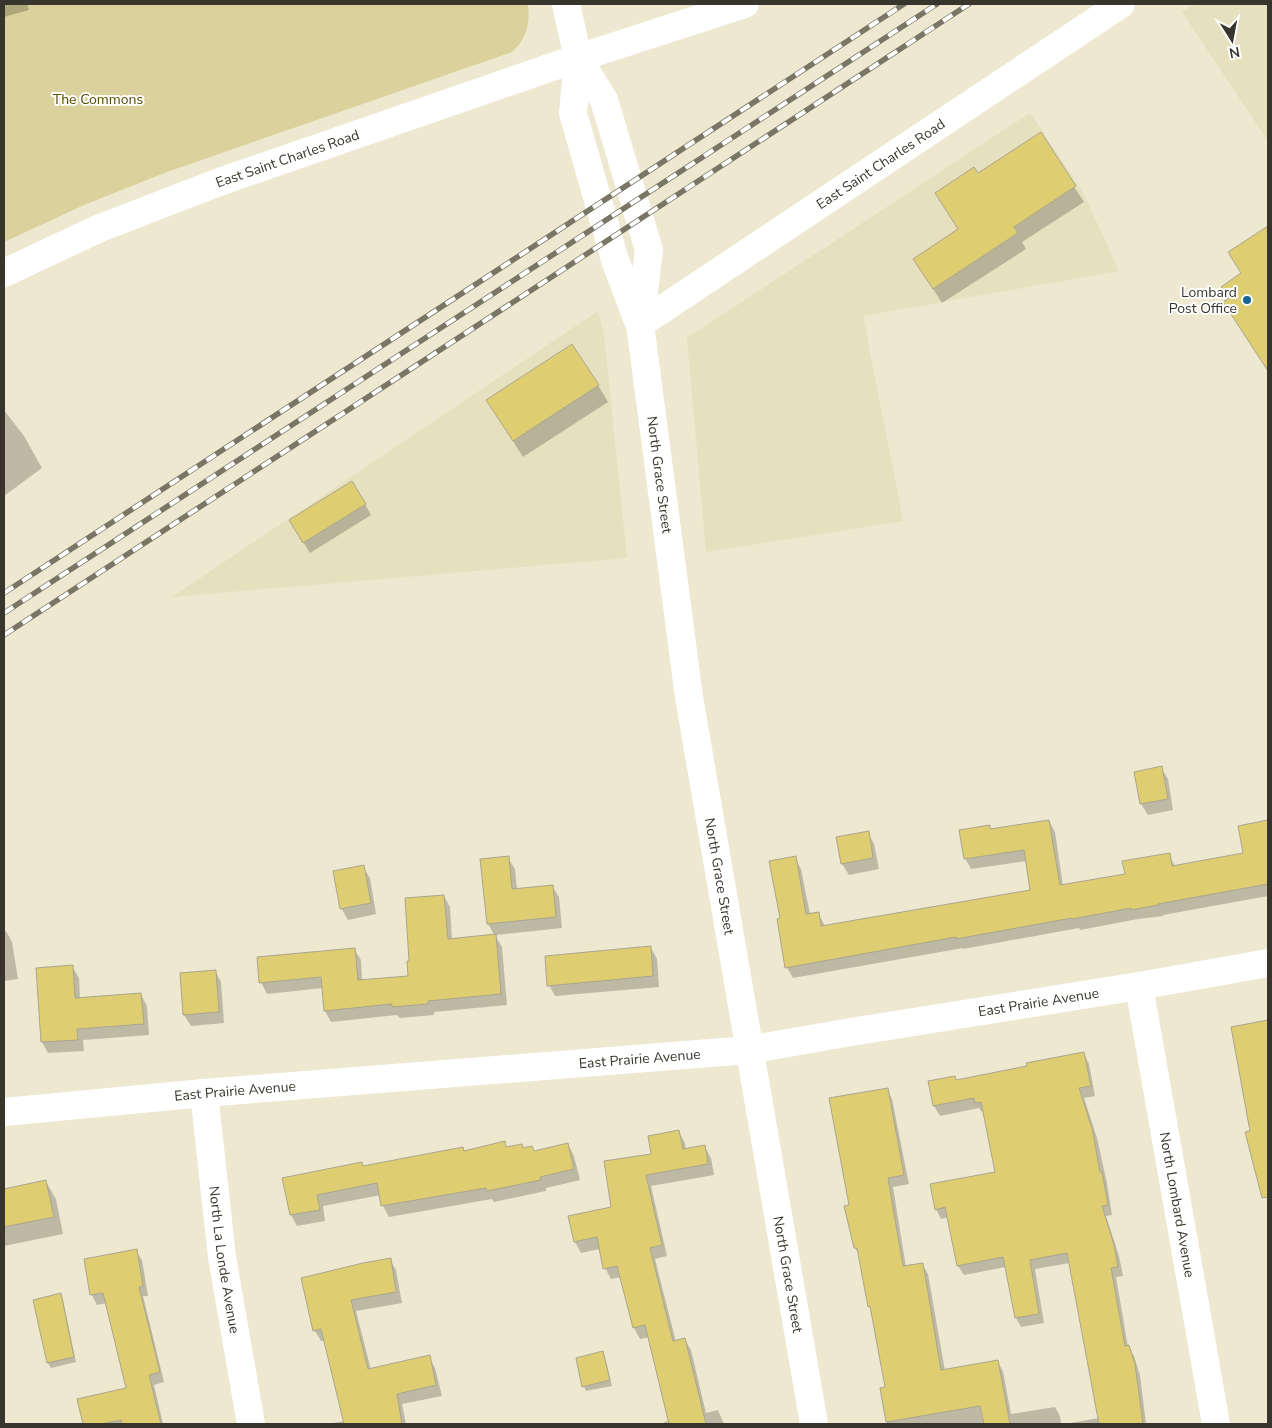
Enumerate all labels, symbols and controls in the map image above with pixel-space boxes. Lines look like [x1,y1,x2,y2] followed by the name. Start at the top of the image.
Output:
[1207,15,1257,65] north arrow
[1227,42,1241,63] text: N
[53,90,144,109] park label: The Commons
[813,115,949,214] street label: East Saint Charles Road
[213,125,362,193] street label: East Saint Charles Road
[1169,283,1237,318] place label: Lombard Post Office
[1241,294,1253,306] marker: Lombard Post Office
[642,415,676,535] street label: North Grace Street
[700,816,739,936] street label: North Grace Street
[977,984,1100,1022] street label: East Prairie Avenue
[578,1045,701,1073] street label: East Prairie Avenue
[173,1077,297,1106] street label: East Prairie Avenue
[1155,1131,1199,1279] street label: North Lombard Avenue
[204,1185,244,1335] street label: North La Londe Avenue
[768,1215,807,1334] street label: North Grace Street

